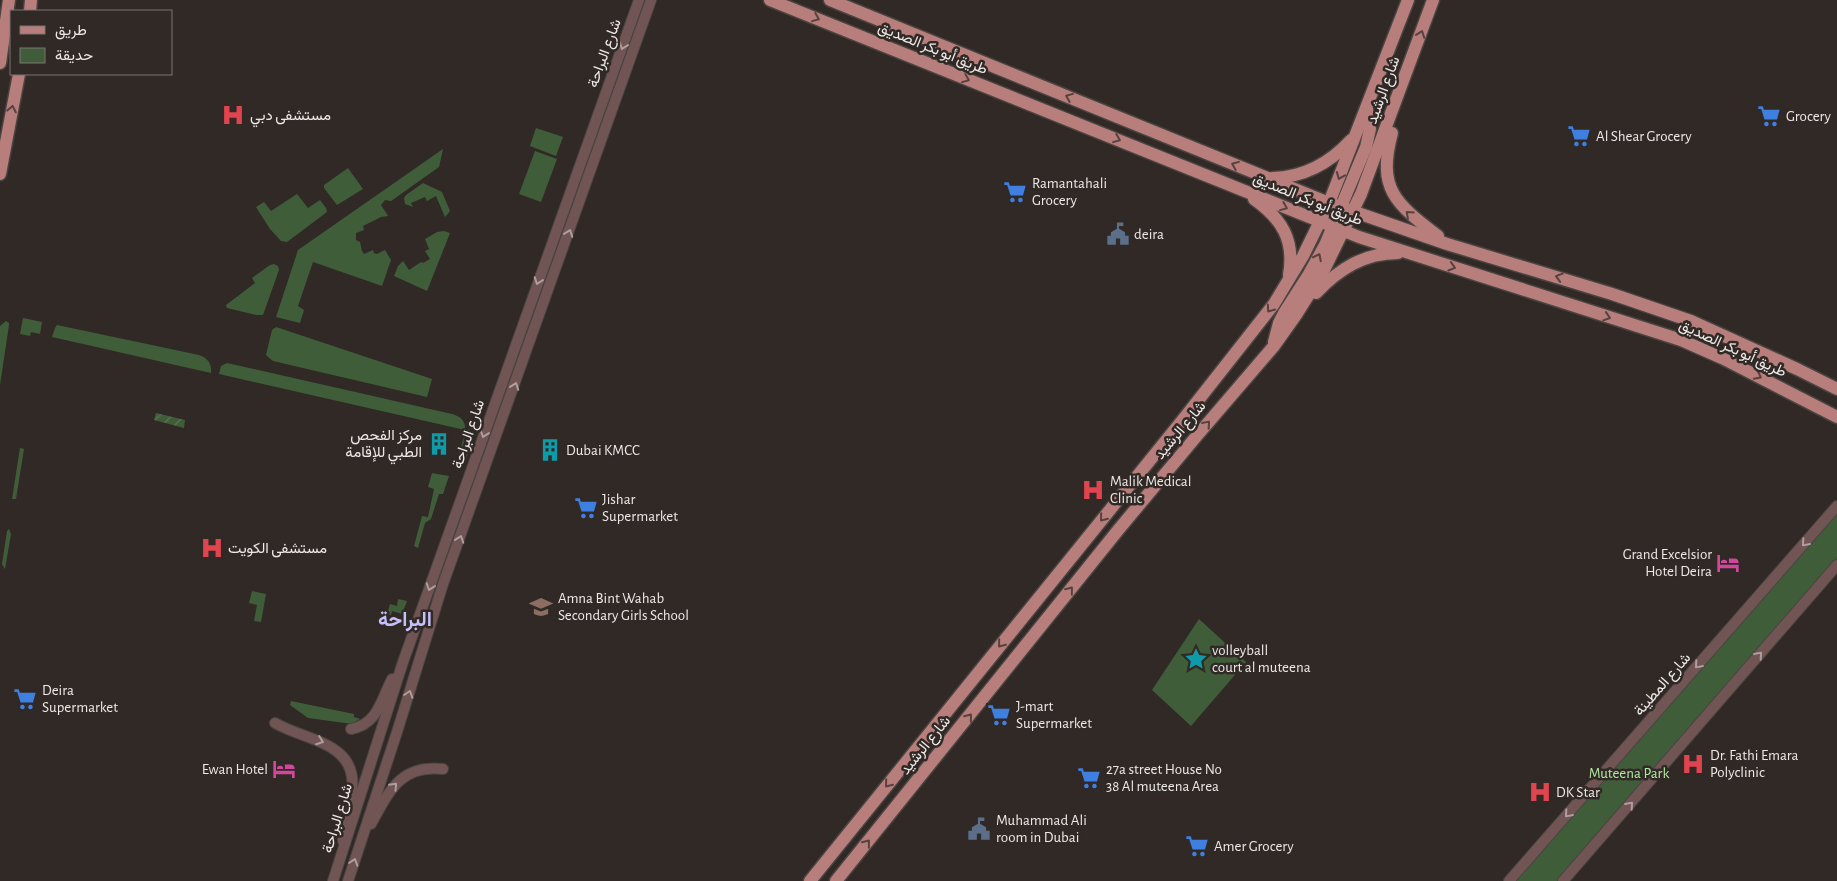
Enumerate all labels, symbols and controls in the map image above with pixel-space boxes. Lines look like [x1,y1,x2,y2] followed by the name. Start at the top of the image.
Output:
[10,10,172,75] legend
[811,12,820,22] one-way arrow
[585,17,627,90] street label: شارع البراحة
[875,19,990,79] street label: طريق أبو بكر الصديق
[55,23,87,40] text: طريق
[1415,30,1425,39] one-way arrow
[619,41,629,50] one-way arrow
[55,48,93,64] text: حديقة
[1364,54,1405,127] street label: شارع الرشيد
[962,73,970,83] one-way arrow
[1065,93,1074,104] one-way arrow
[220,102,246,128] hospital icon: مستشفى دبي
[1756,103,1782,129] supermarket icon: Grocery
[7,104,17,113] one-way arrow
[250,108,331,128] place label: مستشفى دبي
[1786,109,1832,124] place label: Grocery
[1566,123,1592,149] supermarket icon: Al Shear Grocery
[1596,129,1692,144] place label: Al Shear Grocery
[1112,133,1121,143] one-way arrow
[1231,161,1240,171] one-way arrow
[1250,170,1365,230] street label: طريق أبو بكر الصديق
[1336,171,1346,180] one-way arrow
[1032,176,1107,208] place label: Ramantahali Grocery
[1002,179,1028,205] supermarket icon: Ramantahali Grocery
[1279,200,1288,211] one-way arrow
[1406,210,1415,219] one-way arrow
[1105,221,1131,247] public building icon: deira
[1134,227,1164,242] place label: deira
[563,230,573,238] one-way arrow
[1312,253,1322,262] one-way arrow
[1448,262,1456,272] one-way arrow
[1555,273,1563,283] one-way arrow
[534,276,544,285] one-way arrow
[1267,303,1276,313] one-way arrow
[1603,311,1611,321] one-way arrow
[1676,316,1789,382] street label: طريق أبو بكر الصديق
[1753,370,1762,380] one-way arrow
[509,383,519,391] one-way arrow
[450,398,490,471] street label: شارع البراحة
[1152,398,1211,464] street label: شارع الرشيد
[1201,420,1210,429] one-way arrow
[345,428,422,465] place label: مركز الفحص الطبي للإقامة
[480,429,490,438] one-way arrow
[426,431,452,457] building icon: مركز الفحص الطبي للإقامة
[537,437,563,463] building icon: Dubai KMCC
[566,443,640,458] place label: Dubai KMCC
[1110,474,1191,506] place label: Malik Medical Clinic
[1080,477,1106,503] hospital icon: Malik Medical Clinic
[602,492,678,524] place label: Jishar Supermarket
[573,495,599,521] supermarket icon: Jishar Supermarket
[1099,512,1108,521] one-way arrow
[199,535,225,561] hospital icon: مستشفى الكويت
[454,536,464,544] one-way arrow
[1802,538,1811,547] one-way arrow
[228,541,327,558] place label: مستشفى الكويت
[1623,547,1712,579] place label: Grand Excelsior Hotel Deira
[1715,550,1741,576] hotel icon: Grand Excelsior Hotel Deira
[425,583,435,591] one-way arrow
[1065,587,1073,596] one-way arrow
[558,591,689,623] place label: Amna Bint Wahab Secondary Girls School
[528,594,554,620] school or university icon: Amna Bint Wahab Secondary Girls School
[378,610,432,632] district label: البراحة
[998,638,1006,647] one-way arrow
[1212,643,1311,675] place label: volleyball court al muteena
[1183,646,1209,672] place icon: volleyball court al muteena
[1631,650,1696,720] street label: شارع المطينة
[1753,652,1762,661] one-way arrow
[1695,660,1704,669] one-way arrow
[42,683,118,715] place label: Deira Supermarket
[12,686,38,712] supermarket icon: Deira Supermarket
[404,690,414,699] one-way arrow
[1016,699,1092,731] place label: J-mart Supermarket
[986,702,1012,728] supermarket icon: J-mart Supermarket
[897,713,956,779] street label: شارع الرشيد
[963,713,972,722] one-way arrow
[315,735,324,745] one-way arrow
[1710,748,1798,780] place label: Dr. Fathi Emara Polyclinic
[1680,751,1706,777] hospital icon: Dr. Fathi Emara Polyclinic
[271,756,297,782] hotel icon: Ewan Hotel
[202,762,268,777] place label: Ewan Hotel
[1106,762,1222,794] place label: 27a street House No 38 Al muteena Area
[1076,765,1102,791] supermarket icon: 27a street House No 38 Al muteena Area
[1589,766,1669,781] park label: Muteena Park
[884,779,893,788] one-way arrow
[1527,779,1553,805] hospital icon: DK Star
[320,781,358,856] street label: شارع البراحة
[389,783,398,792] one-way arrow
[1556,785,1600,800] place label: DK Star
[1624,802,1633,811] one-way arrow
[1565,808,1573,817] one-way arrow
[996,813,1087,845] place label: Muhammad Ali room in Dubai
[966,816,992,842] public building icon: Muhammad Ali room in Dubai
[1184,833,1210,859] supermarket icon: Amer Grocery
[1214,839,1294,854] place label: Amer Grocery
[861,840,869,849] one-way arrow
[348,858,358,866] one-way arrow

